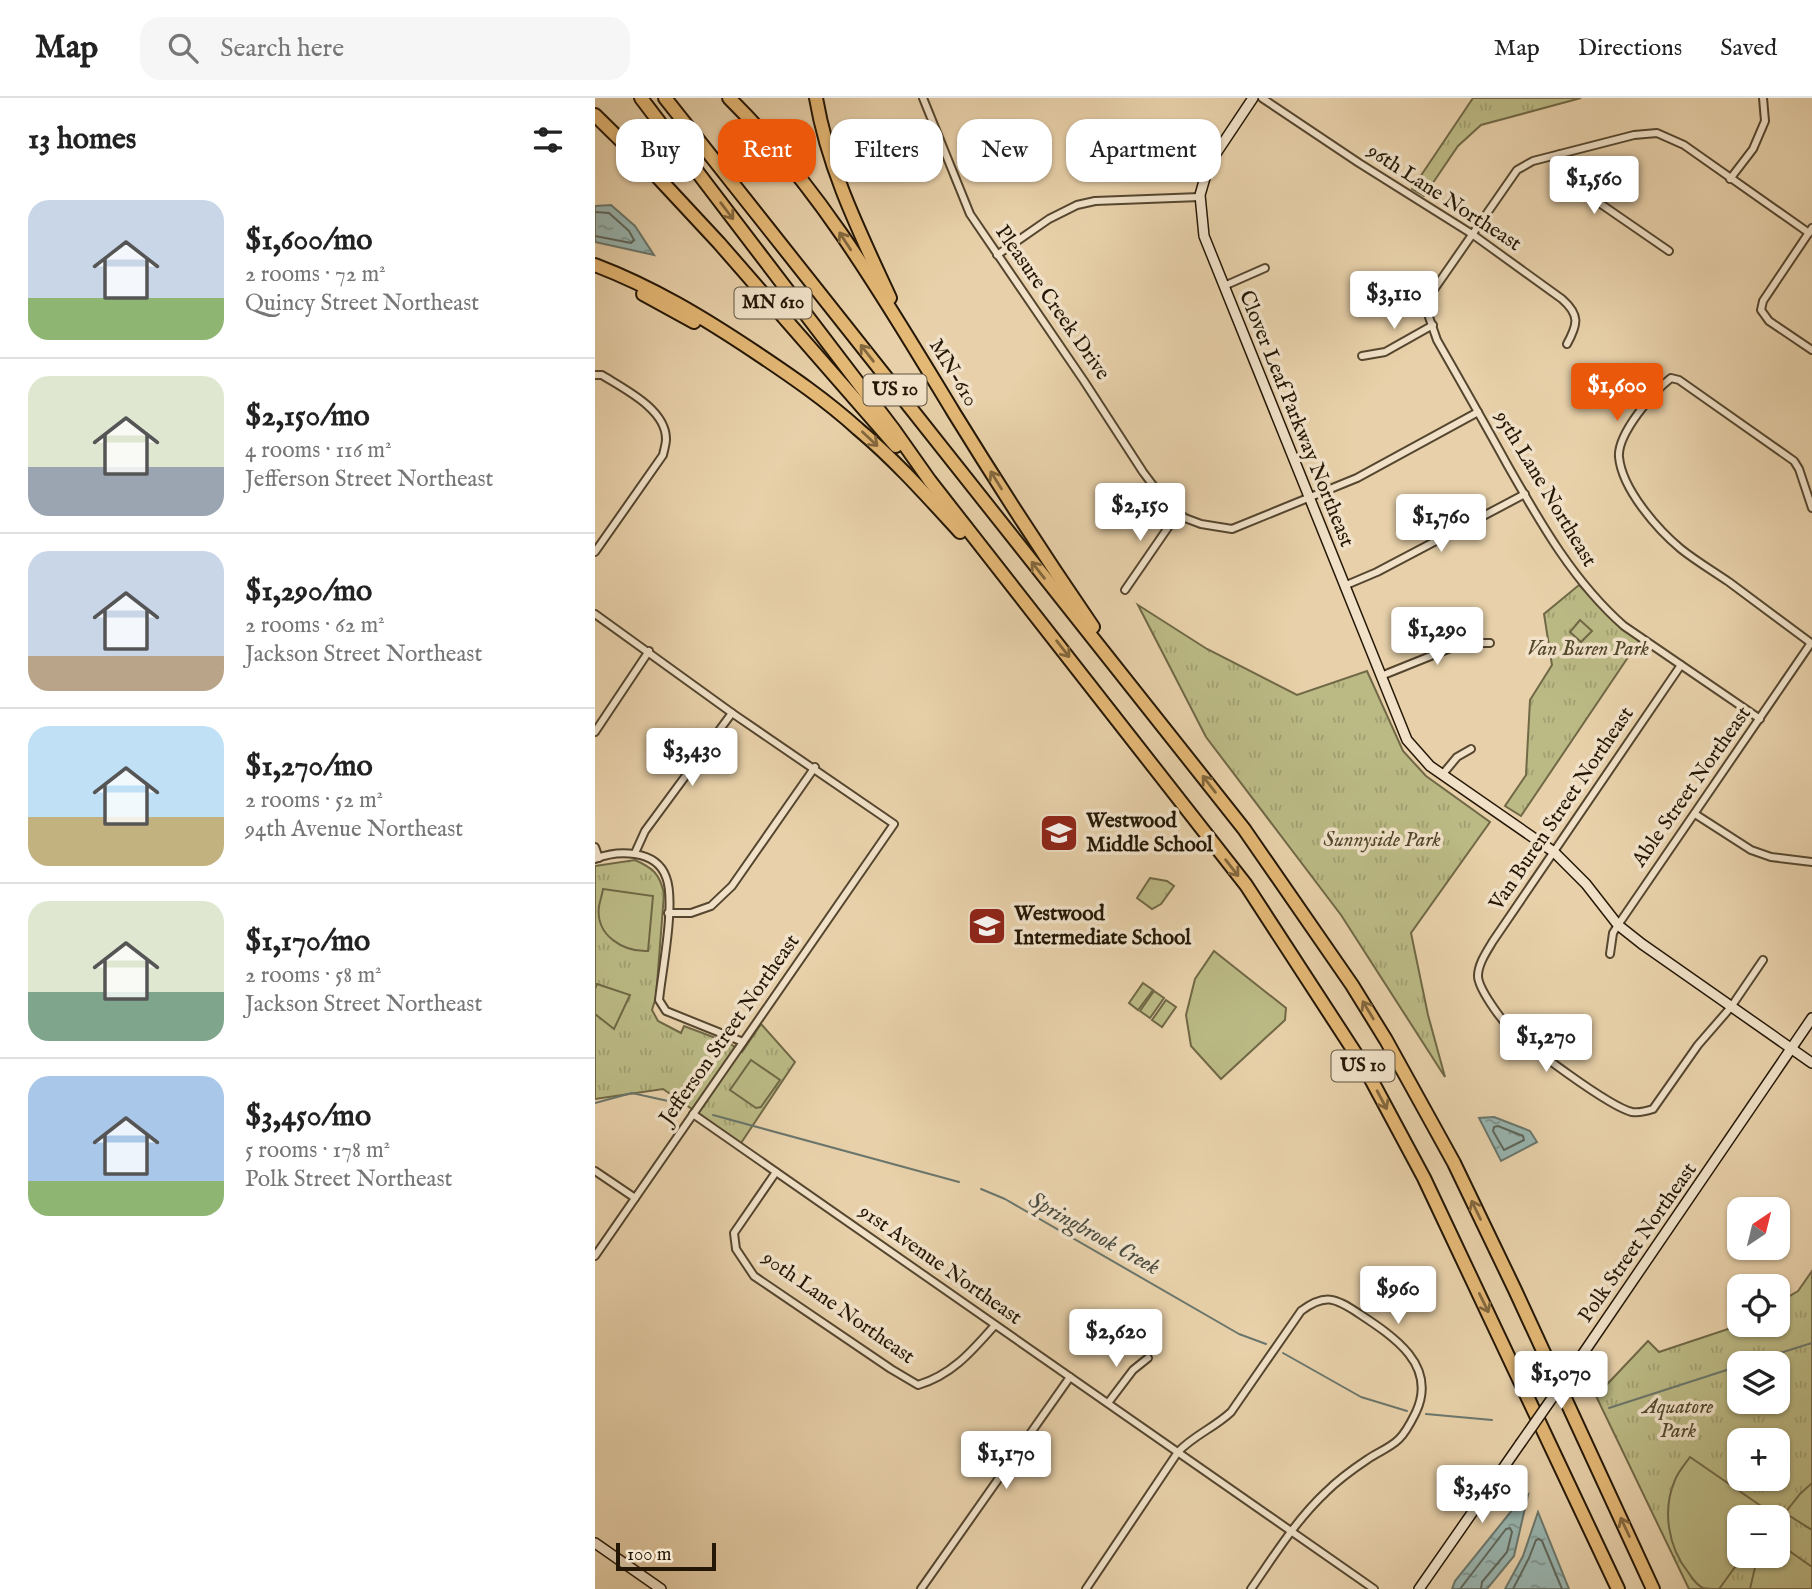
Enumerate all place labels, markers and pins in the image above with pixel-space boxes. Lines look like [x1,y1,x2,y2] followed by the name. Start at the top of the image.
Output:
[1537,156,1651,216] pin: $1,560
[1337,272,1451,331] pin: $3,110
[1560,364,1674,423] pin: $1,600
[1083,484,1197,543] pin: $2,150
[1384,494,1498,554] pin: $1,760
[1380,608,1494,667] pin: $1,290
[635,728,749,788] pin: $3,430
[1085,808,1214,859] place label: Westwood Middle School
[1038,812,1080,854] school or university icon: Westwood Middle School
[1013,901,1192,952] place label: Westwood Intermediate School
[966,905,1008,947] school or university icon: Westwood Intermediate School
[1489,1014,1603,1074] pin: $1,270
[1357,1266,1439,1326] pin: $960
[1059,1310,1173,1369] pin: $2,620
[1504,1352,1618,1411] pin: $1,070
[949,1432,1063,1491] pin: $1,170
[1425,1466,1539,1525] pin: $3,450

